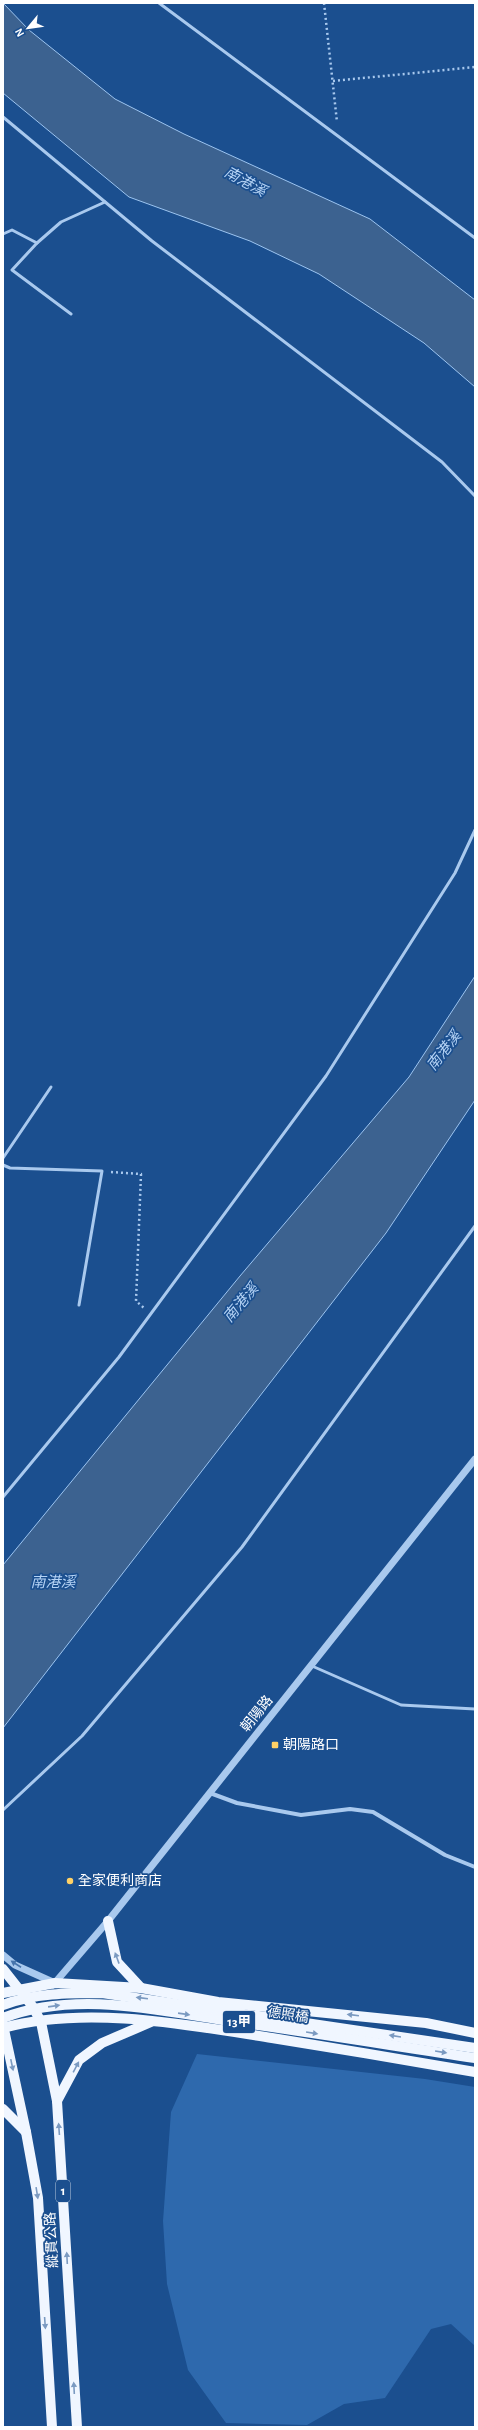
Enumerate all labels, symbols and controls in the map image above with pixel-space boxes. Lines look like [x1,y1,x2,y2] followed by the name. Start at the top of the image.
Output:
[8,8,48,48] north arrow
[13,27,26,39] text: N
[222,164,271,200] water label: 南港溪
[423,1026,465,1073] water label: 南港溪
[220,1279,262,1325] water label: 南港溪
[30,1574,77,1590] water label: 南港溪
[238,1693,276,1735] street label: 朝陽路
[283,1737,339,1752] place label: 朝陽路口
[270,1740,280,1750] marker: 朝陽路口
[78,1872,162,1888] place label: 全家便利商店
[65,1876,75,1886] marker: 全家便利商店
[114,1952,120,1964] one-way arrow
[10,1961,21,1968] one-way arrow
[136,1995,148,2001] one-way arrow
[48,2003,60,2009] one-way arrow
[266,2003,310,2025] street label: 德照橋
[177,2011,190,2017] one-way arrow
[223,2011,255,2033] road number: 13甲
[347,2012,359,2018] one-way arrow
[306,2030,318,2036] one-way arrow
[389,2033,401,2039] one-way arrow
[435,2050,447,2056] one-way arrow
[10,2059,16,2072] one-way arrow
[73,2061,79,2073] one-way arrow
[56,2122,63,2135] one-way arrow
[56,2180,70,2202] road number: 1
[34,2187,40,2199] one-way arrow
[42,2212,60,2268] street label: 縱貫公路
[63,2252,70,2264] one-way arrow
[42,2317,49,2329] one-way arrow
[71,2382,78,2394] one-way arrow

